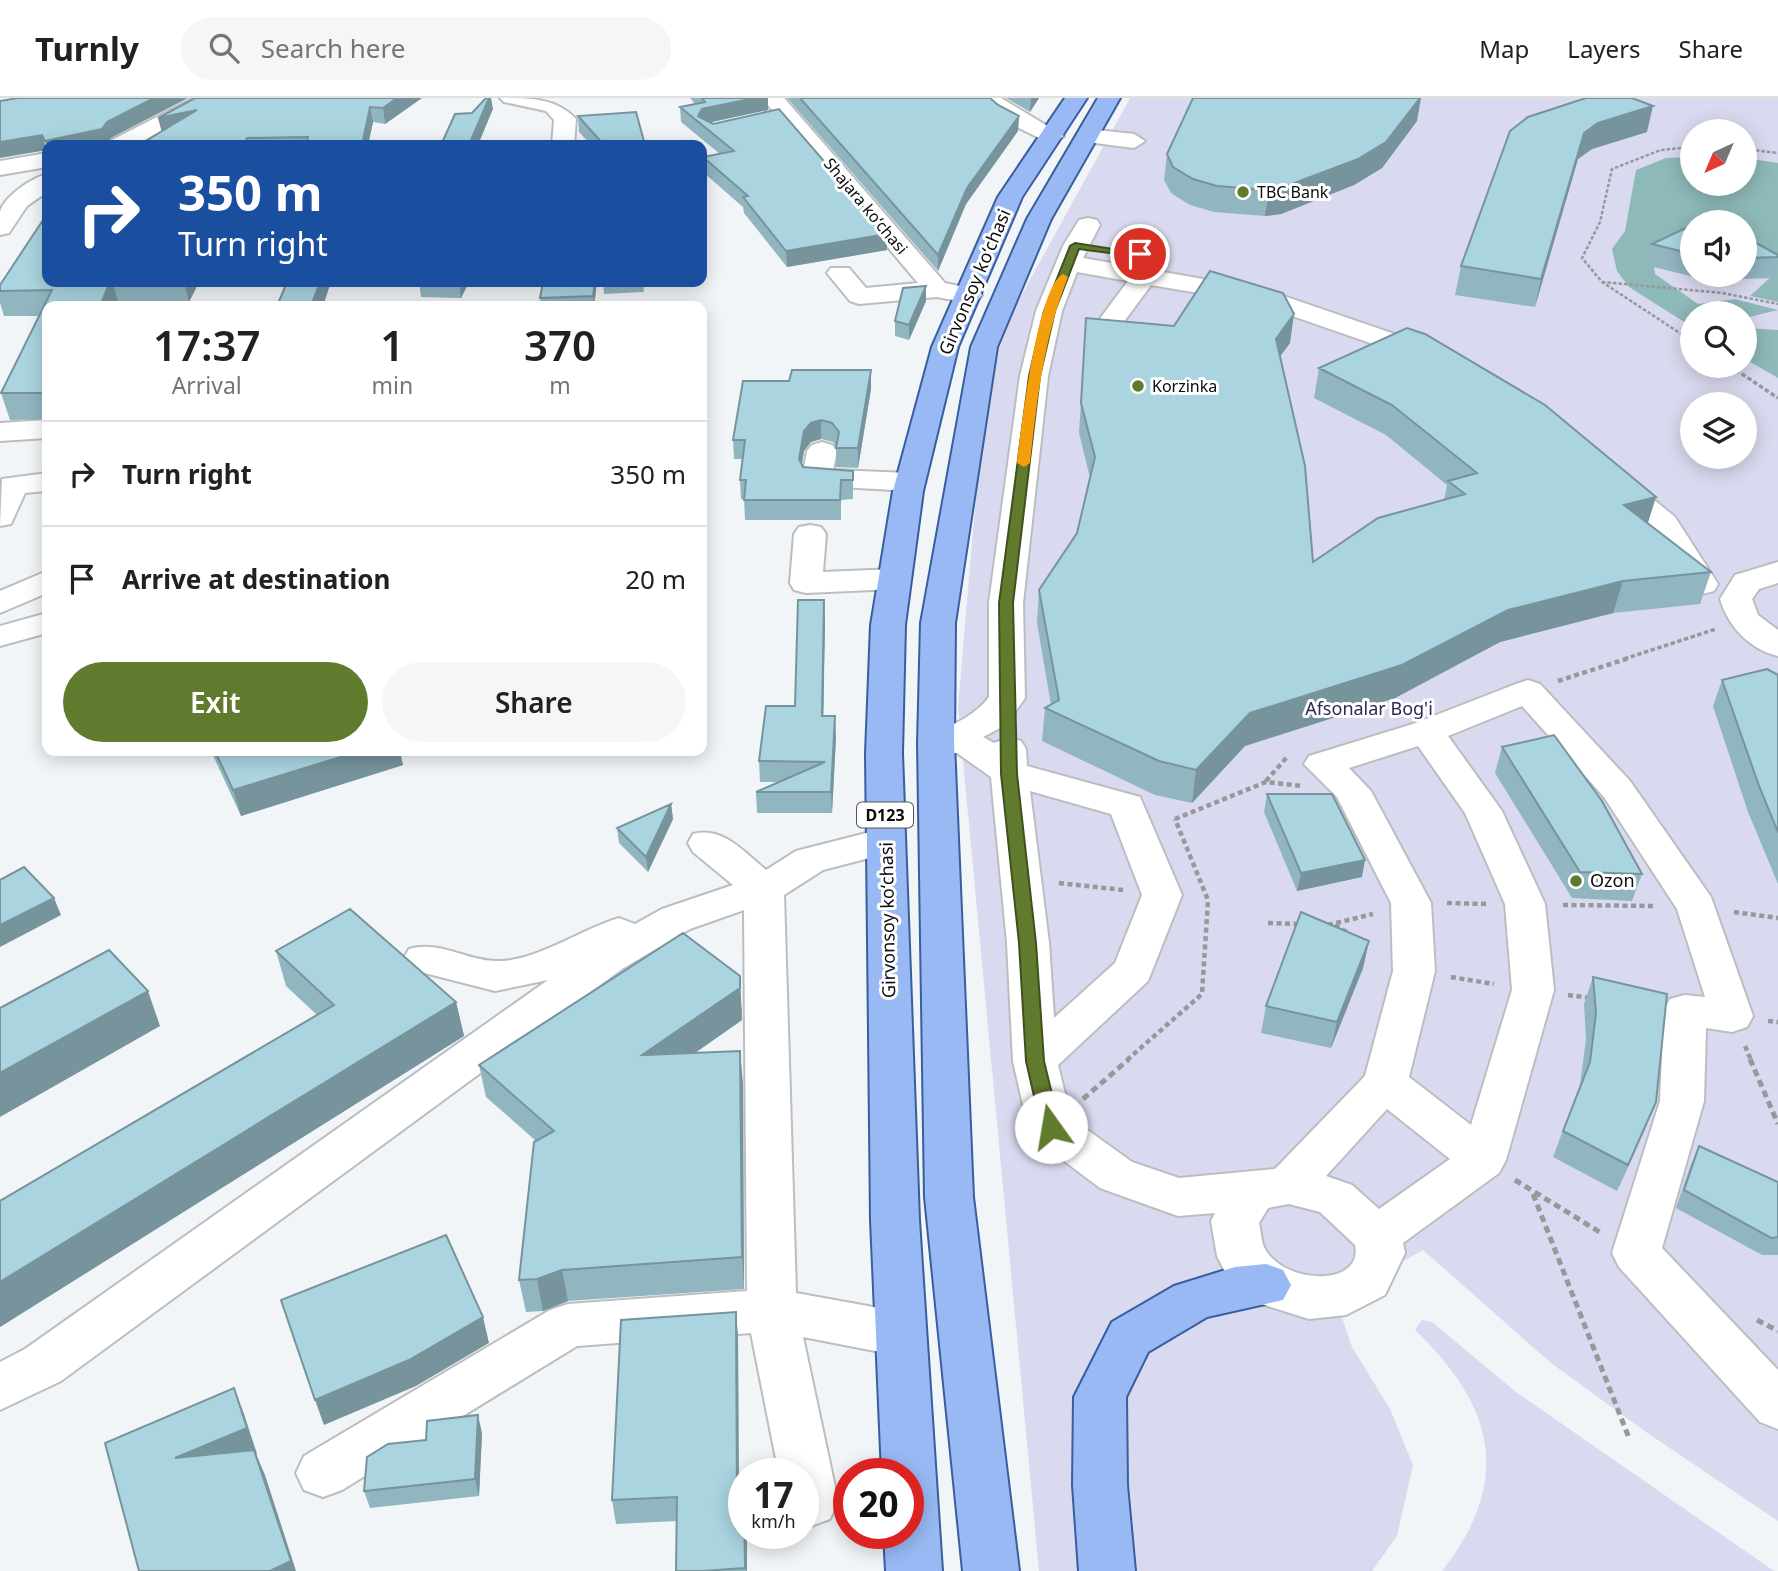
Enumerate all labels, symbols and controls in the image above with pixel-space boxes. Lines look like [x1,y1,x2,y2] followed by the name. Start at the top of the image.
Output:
[181,17,671,80] search box
[35,26,139,71] text: Turnly
[205,29,243,67] icon: search
[261,30,405,66] text: Search here
[1479,32,1529,65] text: Map
[1567,32,1641,65] text: Layers
[1679,32,1743,65] text: Share
[1680,119,1757,196] north arrow
[1680,119,1757,469] map controls
[819,153,913,259] street label: Shajara koʻchasi
[178,159,323,225] text: 350 m
[63,168,154,259] icon: right
[1257,181,1329,203] place label: TBC Bank
[1235,184,1251,200] marker: TBC Bank
[933,205,1016,358] street label: Girvonsoy koʻchasi
[1680,210,1757,287] button: sound
[178,222,328,265] text: Turn right
[1110,224,1170,284] pin
[1121,235,1159,273] icon: arrive
[1680,301,1757,378] button: search
[153,316,261,373] text: 17:37
[380,316,404,373] text: 1
[524,316,596,373] text: 370
[172,369,242,401] text: Arrival
[371,369,413,401] text: min
[549,369,571,401] text: m
[1152,375,1217,397] place label: Korzinka
[1130,378,1146,394] marker: Korzinka
[1680,392,1757,469] button: layers
[63,455,101,493] icon: right
[122,456,252,492] text: Turn right
[610,456,686,492] text: 350 m
[63,560,101,598] icon: arrive
[122,561,391,597] text: Arrive at destination
[625,561,686,597] text: 20 m
[63,662,368,742] button: Exit
[382,662,686,742] button: Share
[1305,696,1433,720] park label: Afsonalar Bog'i
[857,802,913,828] road number: D123
[874,842,900,998] street label: Girvonsoy koʻchasi
[1590,868,1635,892] place label: Ozon
[1568,873,1584,889] marker: Ozon
[1014,1090,1088,1164] position arrow
[833,1458,924,1549] speed limit sign: 20
[753,1471,794,1518] text: 17
[751,1509,796,1533] text: km/h

